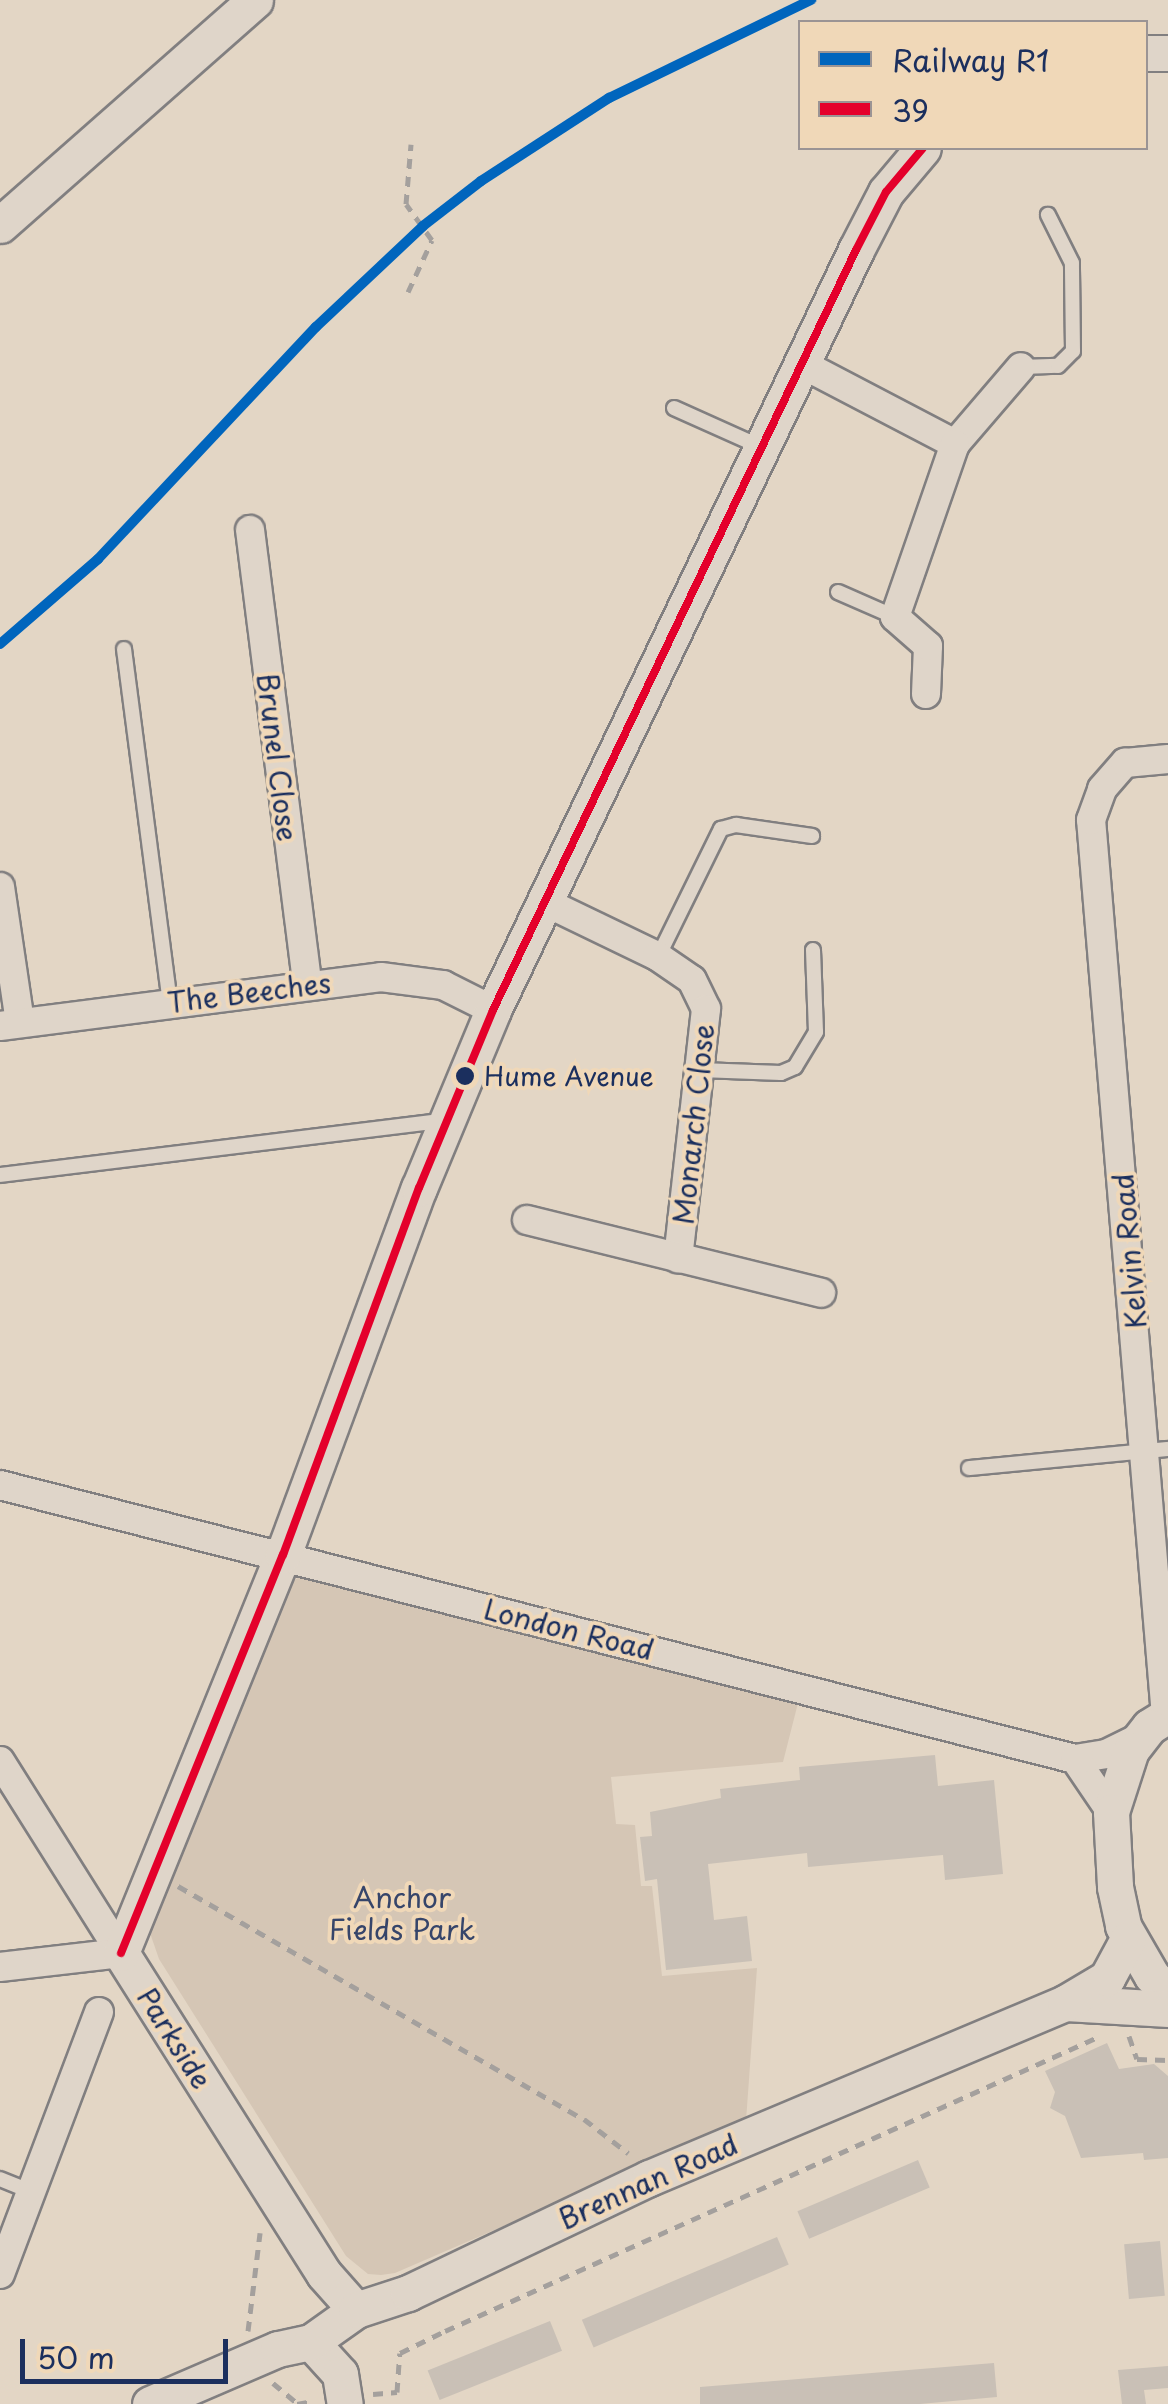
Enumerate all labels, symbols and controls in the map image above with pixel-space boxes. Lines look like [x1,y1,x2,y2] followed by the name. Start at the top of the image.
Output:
[798,20,1148,150] legend
[892,37,1049,82] text: Railway R1
[892,87,929,132] text: 39
[251,670,305,844] street label: Brunel Close
[165,965,333,1019] street label: The Beeches
[666,1022,720,1226] street label: Monarch Close
[484,1060,655,1092] place label: Hume Avenue
[455,1066,475,1086] marker: Hume Avenue
[1105,1172,1153,1330] street label: Kelvin Road
[481,1592,657,1666] street label: London Road
[329,1880,475,1946] park label: Anchor Fields Park
[131,1981,219,2095] street label: Parkside
[553,2126,743,2236] street label: Brennan Road
[25,2319,232,2381] scale bar
[37,2334,115,2379] text: 50 m

